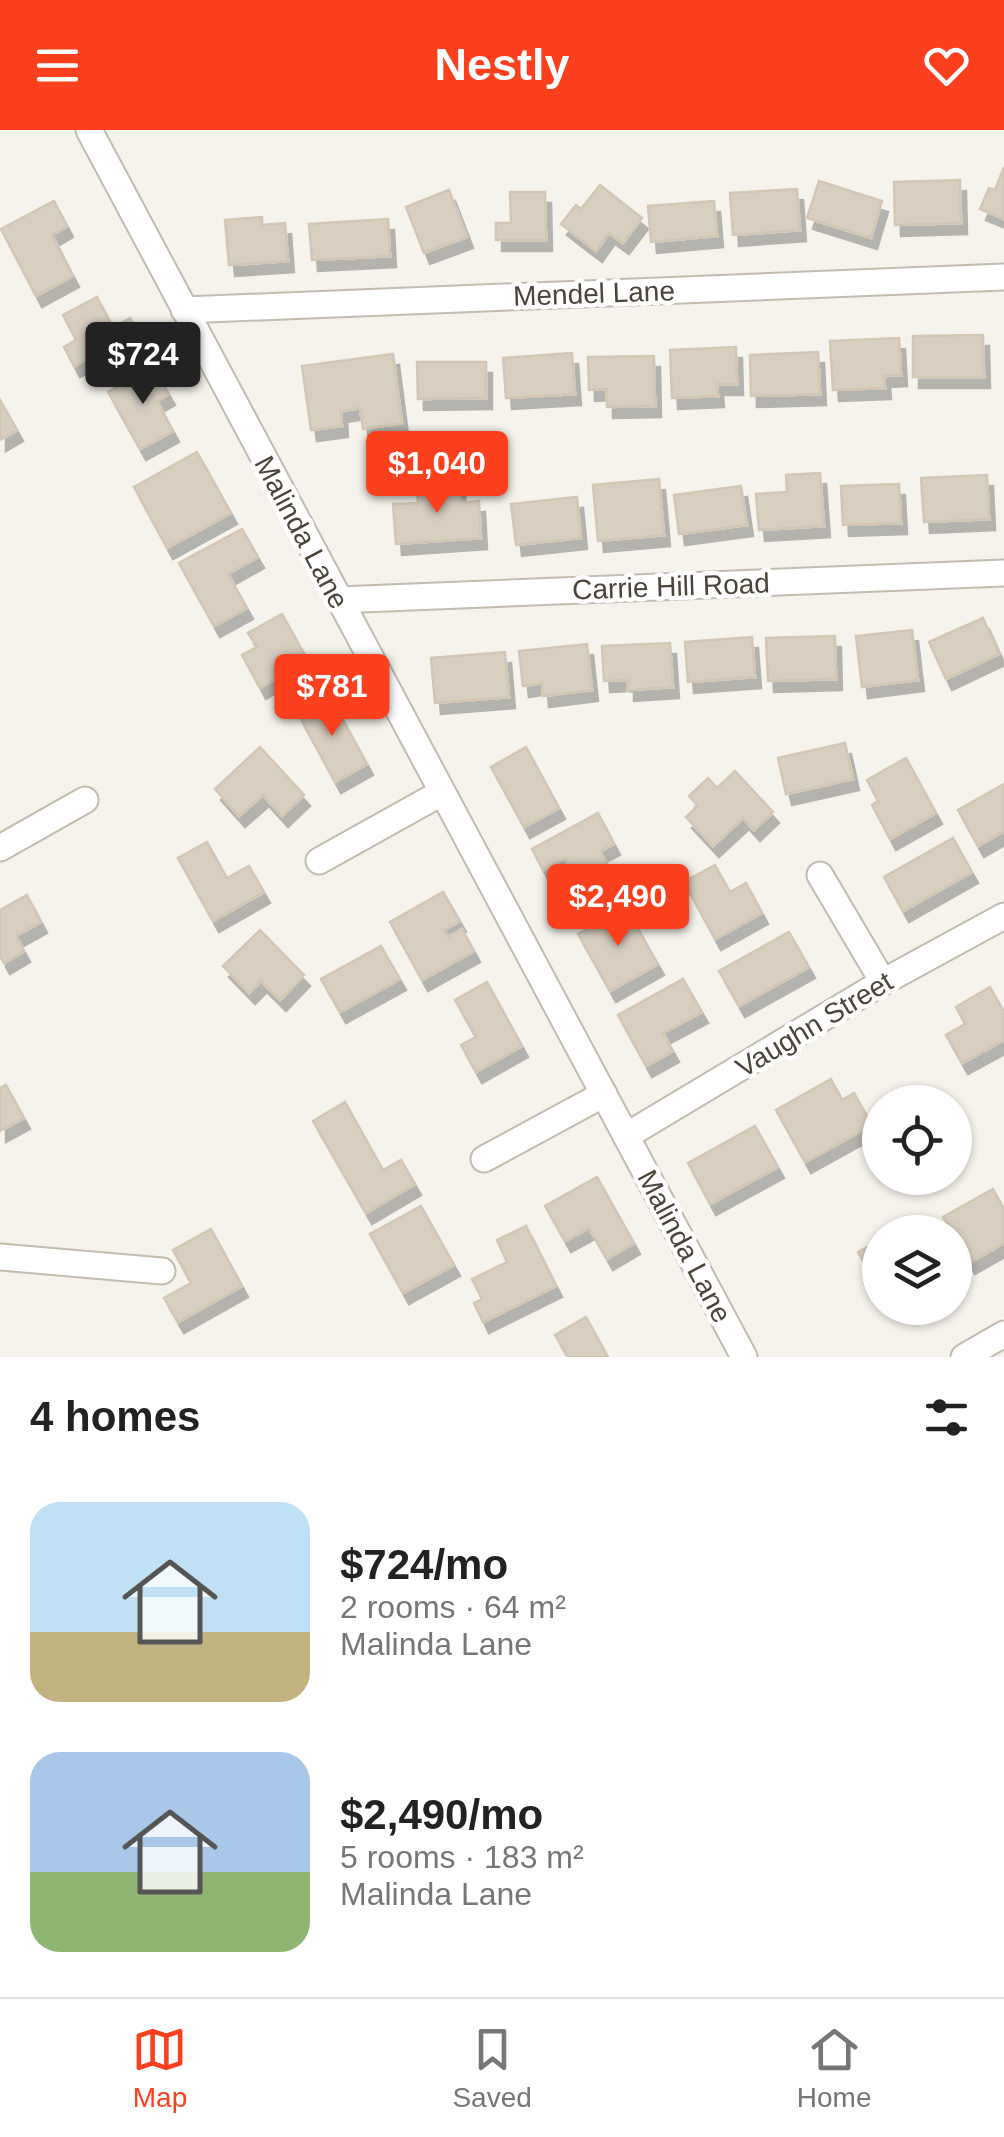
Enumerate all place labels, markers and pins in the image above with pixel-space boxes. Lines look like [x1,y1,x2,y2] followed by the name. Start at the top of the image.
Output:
[84,322,202,407] pin: $724
[356,431,518,516] pin: $1,040
[273,654,391,739] pin: $781
[537,864,699,949] pin: $2,490

